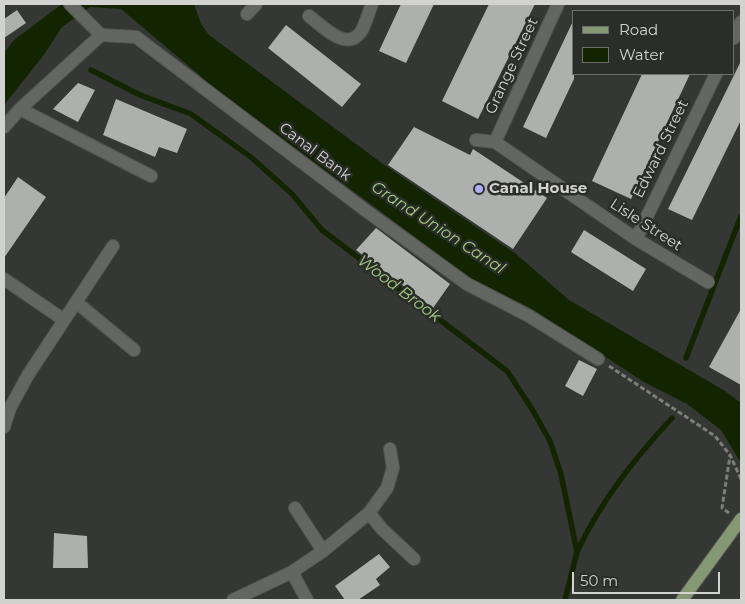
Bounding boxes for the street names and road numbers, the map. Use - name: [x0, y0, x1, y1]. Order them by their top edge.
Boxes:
- street label: Grange Street: [482, 15, 542, 117]
- street label: Edward Street: [629, 97, 693, 201]
- street label: Canal Bank: [275, 119, 355, 185]
- street label: Lisle Street: [606, 195, 686, 255]

